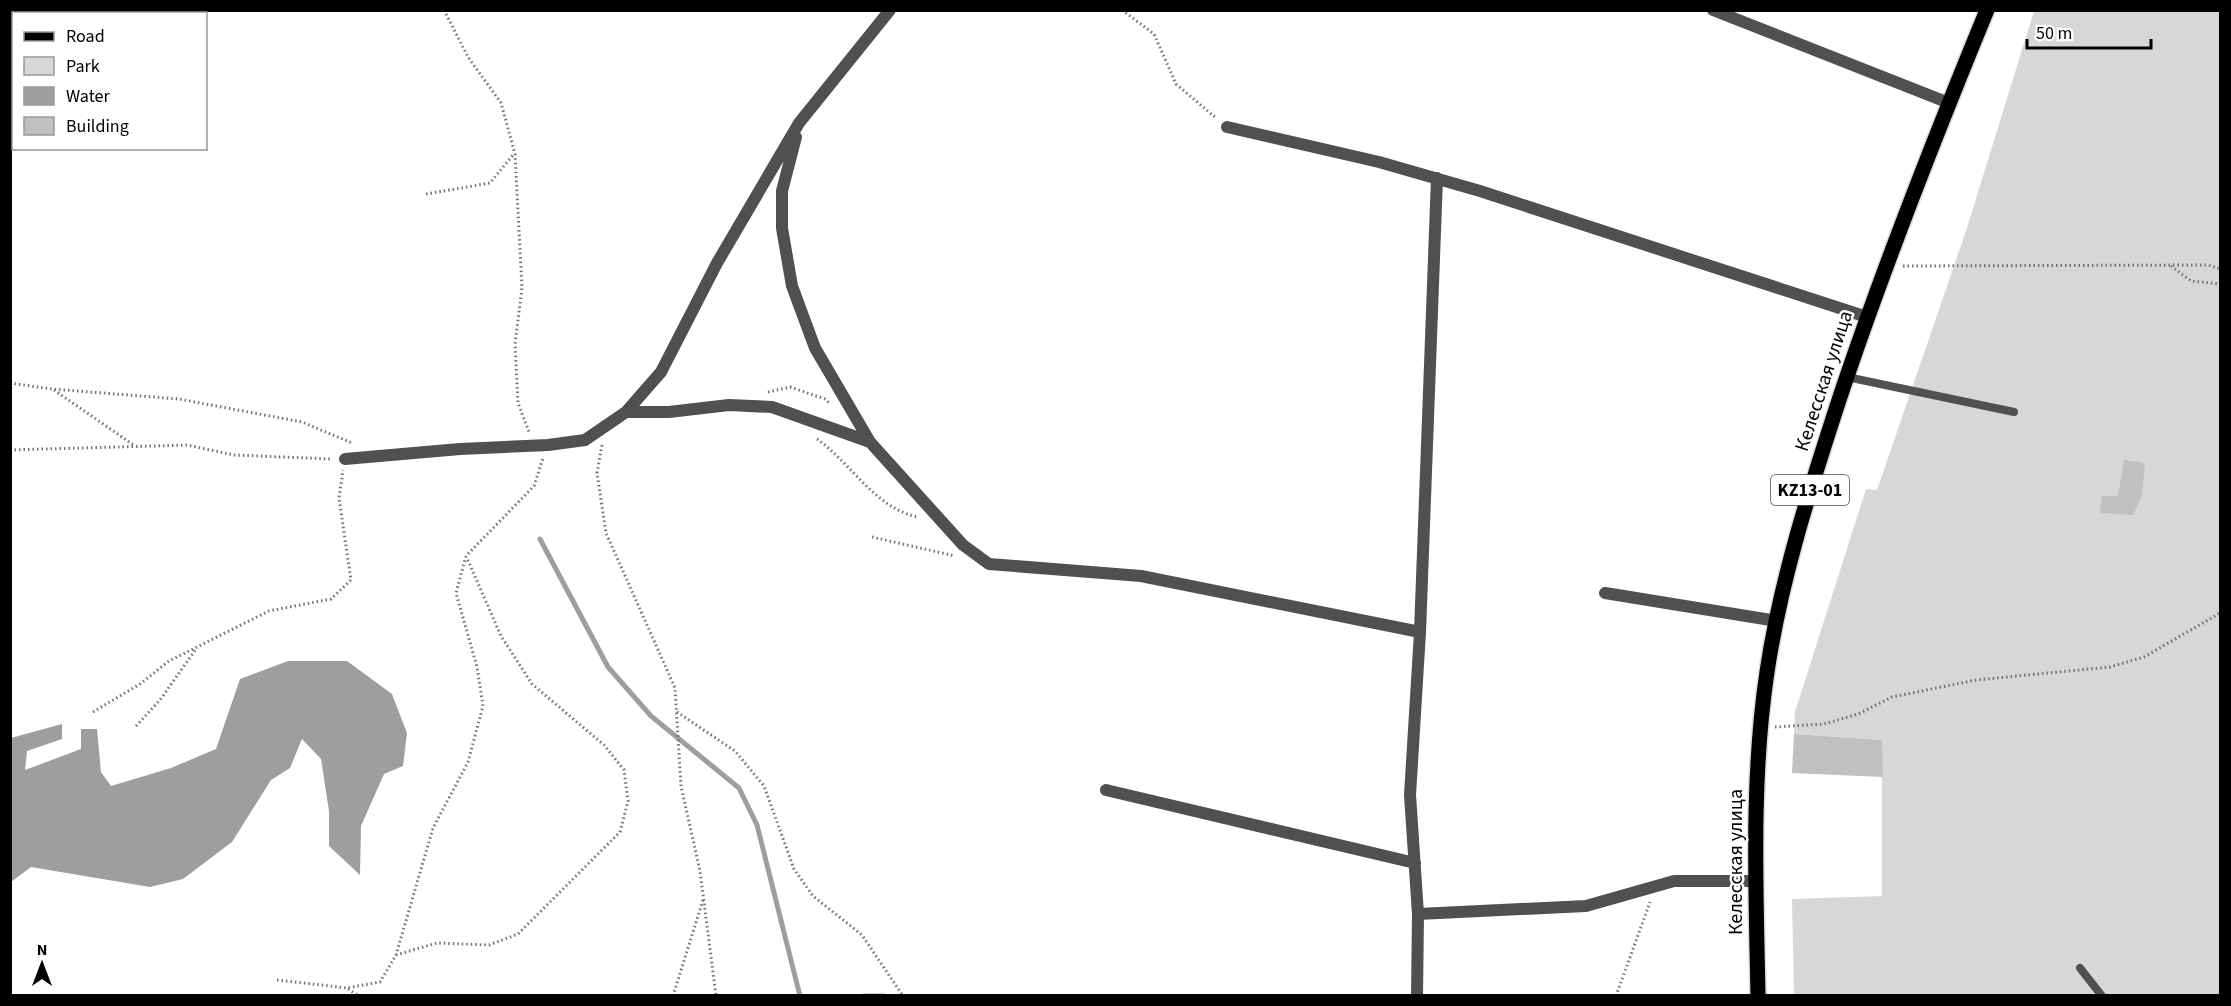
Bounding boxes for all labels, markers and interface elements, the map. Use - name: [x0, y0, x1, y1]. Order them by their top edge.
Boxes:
- legend: [12, 12, 207, 150]
- scale bar: [2027, 12, 2152, 50]
- text: 50 m: [2036, 21, 2072, 46]
- text: Road: [66, 24, 105, 49]
- text: Park: [66, 54, 100, 79]
- text: Water: [66, 84, 110, 109]
- text: Building: [66, 114, 129, 139]
- street label: Келесская улица: [1788, 307, 1860, 455]
- road number: KZ13-01: [1771, 475, 1849, 505]
- street label: Келесская улица: [1722, 789, 1750, 935]
- north arrow: [12, 934, 72, 994]
- text: N: [37, 939, 47, 961]

